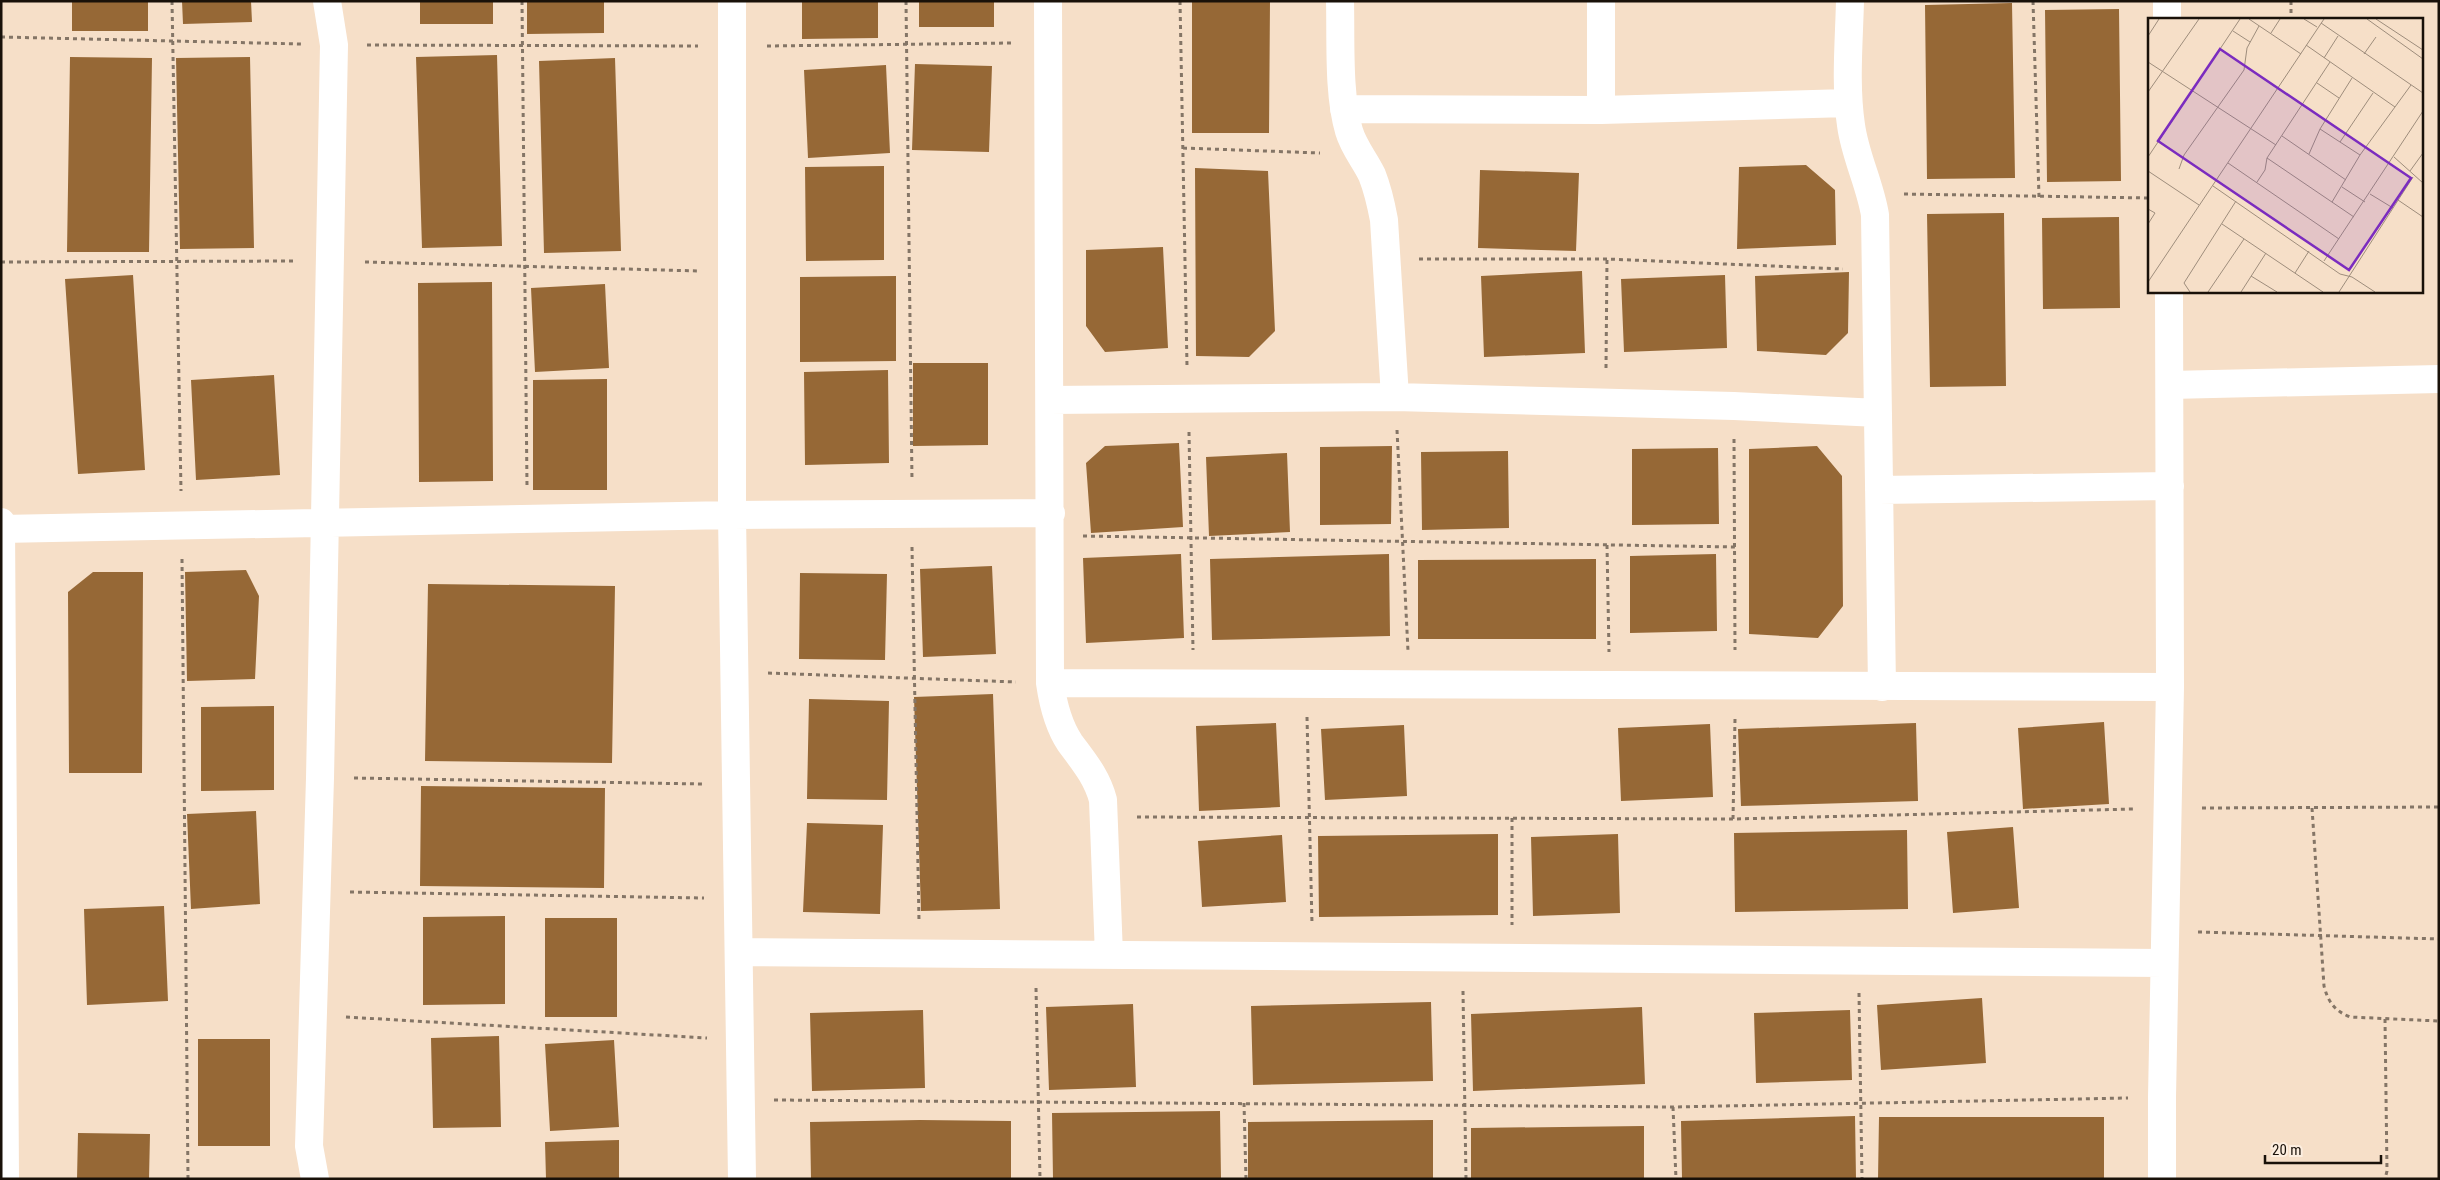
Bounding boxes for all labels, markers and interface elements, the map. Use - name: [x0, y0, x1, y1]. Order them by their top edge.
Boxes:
- inset map: [2148, 18, 2422, 292]
- scale bar: [2265, 1132, 2381, 1164]
- text: 20 m: [2272, 1141, 2302, 1159]

